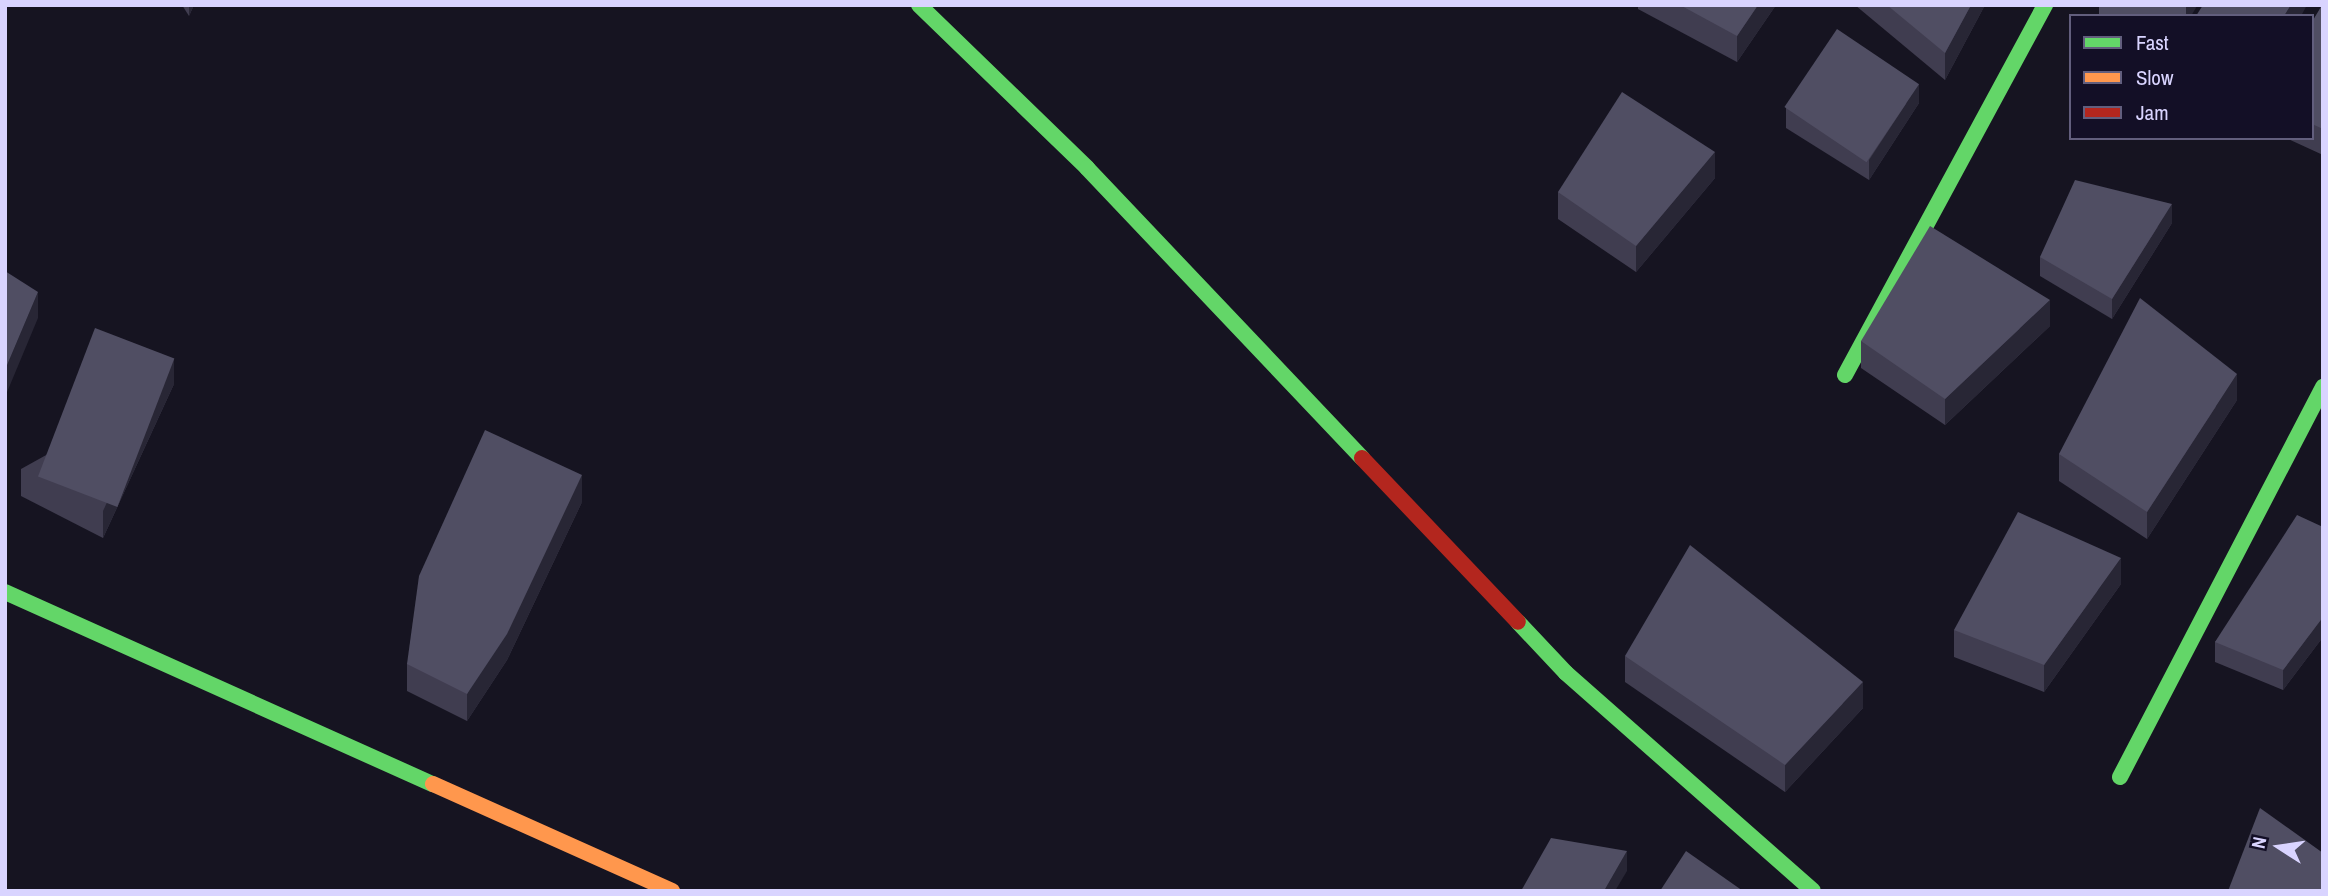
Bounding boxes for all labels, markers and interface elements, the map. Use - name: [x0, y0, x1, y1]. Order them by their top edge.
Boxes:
- legend: [2069, 14, 2314, 140]
- text: Fast: [2136, 28, 2169, 57]
- text: Slow: [2136, 63, 2173, 92]
- text: Jam: [2136, 98, 2169, 127]
- north arrow: [2244, 812, 2314, 882]
- text: N: [2245, 834, 2272, 851]

